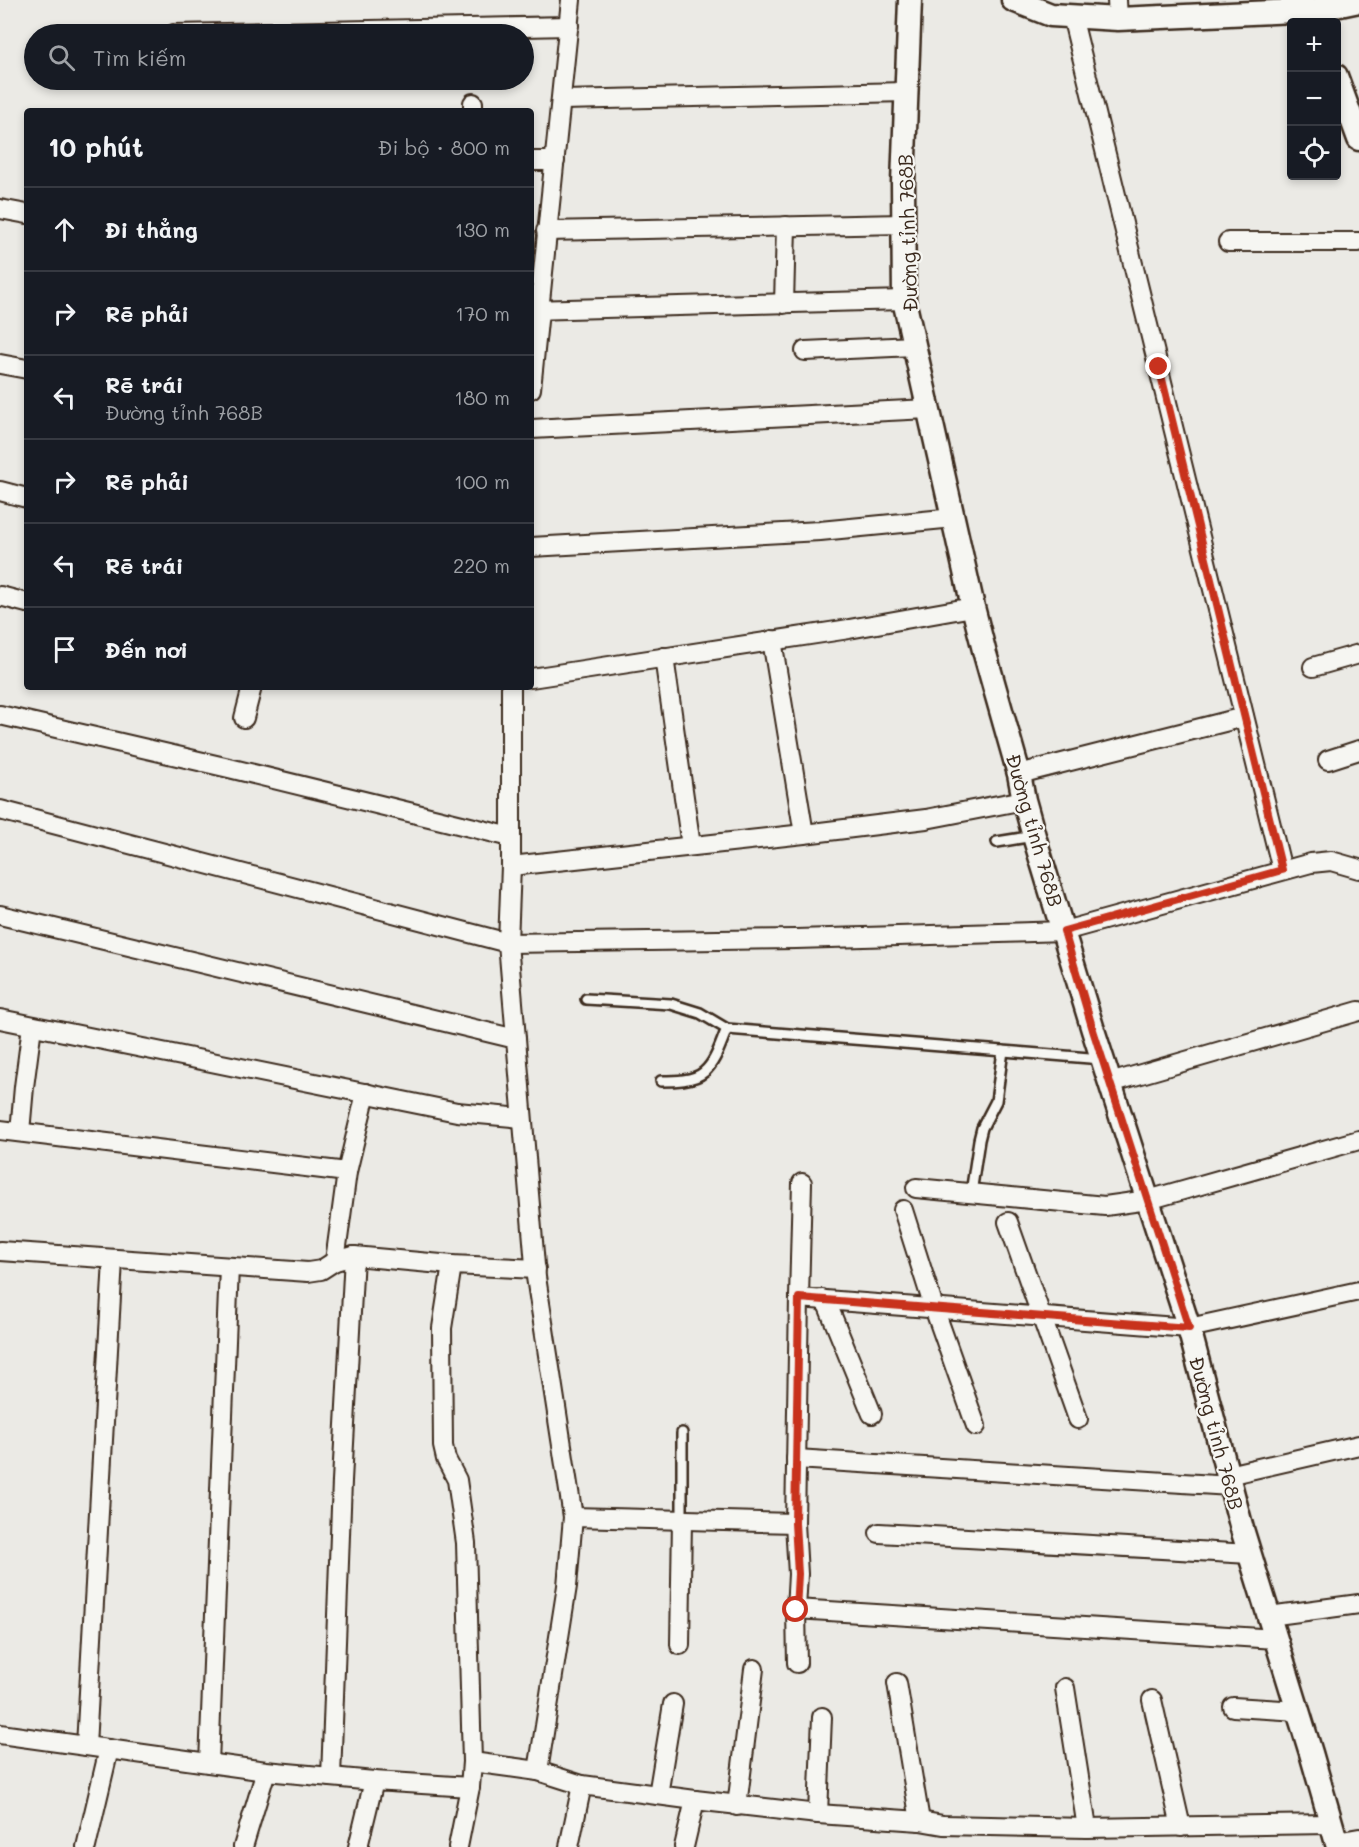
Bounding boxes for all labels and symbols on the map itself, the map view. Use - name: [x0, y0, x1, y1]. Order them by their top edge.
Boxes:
- street label: Đường tỉnh 768B: [891, 154, 923, 312]
- route end: [1145, 353, 1171, 379]
- street label: Đường tỉnh 768B: [1001, 751, 1069, 909]
- street label: Đường tỉnh 768B: [1184, 1353, 1250, 1513]
- route start: [782, 1596, 808, 1622]

